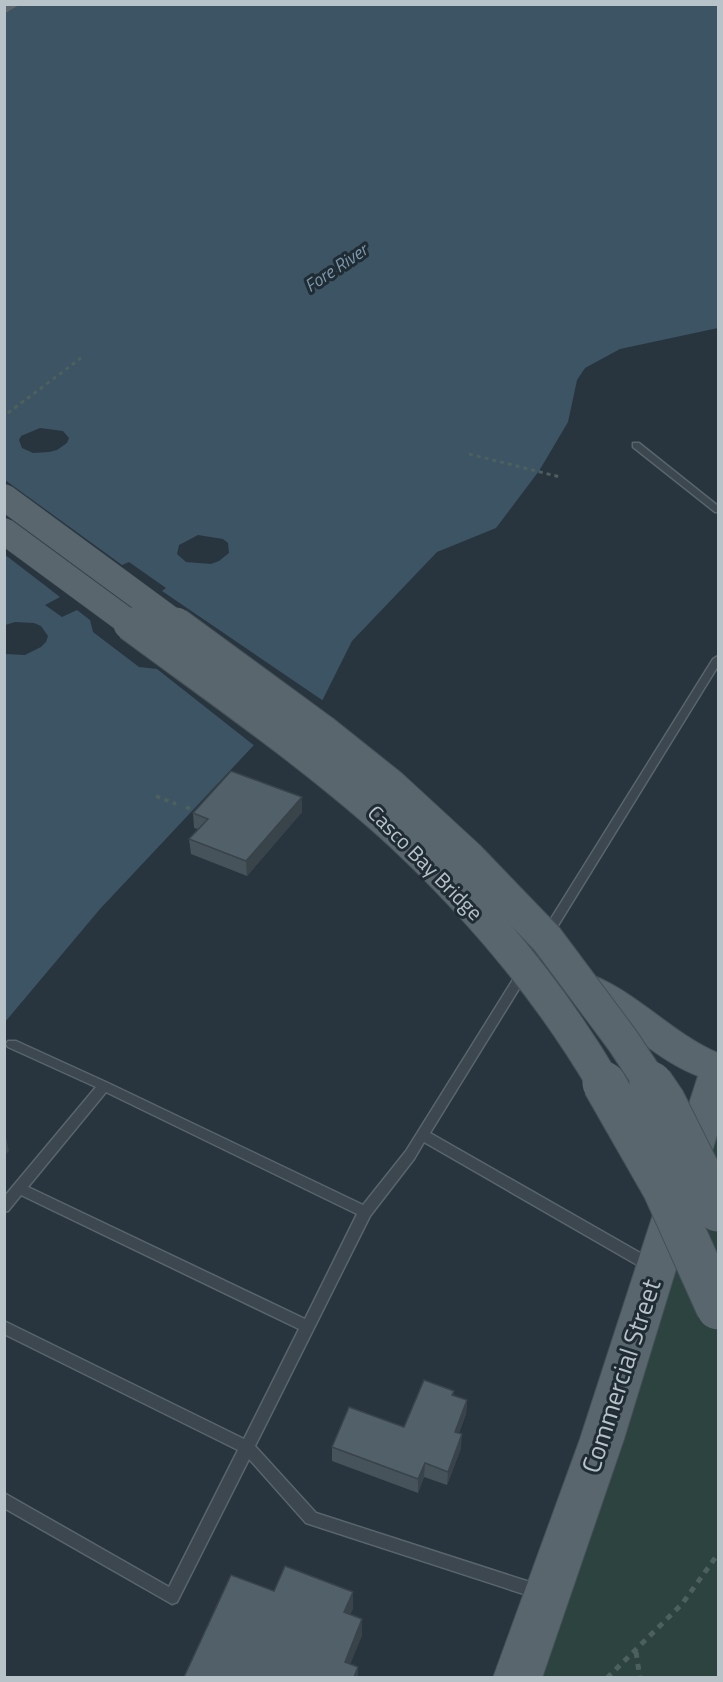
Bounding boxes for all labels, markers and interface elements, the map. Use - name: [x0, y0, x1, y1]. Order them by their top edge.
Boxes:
- water label: Fore River: [299, 235, 375, 299]
- street label: Casco Bay Bridge: [361, 797, 491, 927]
- street label: Commercial Street: [571, 1274, 670, 1478]

